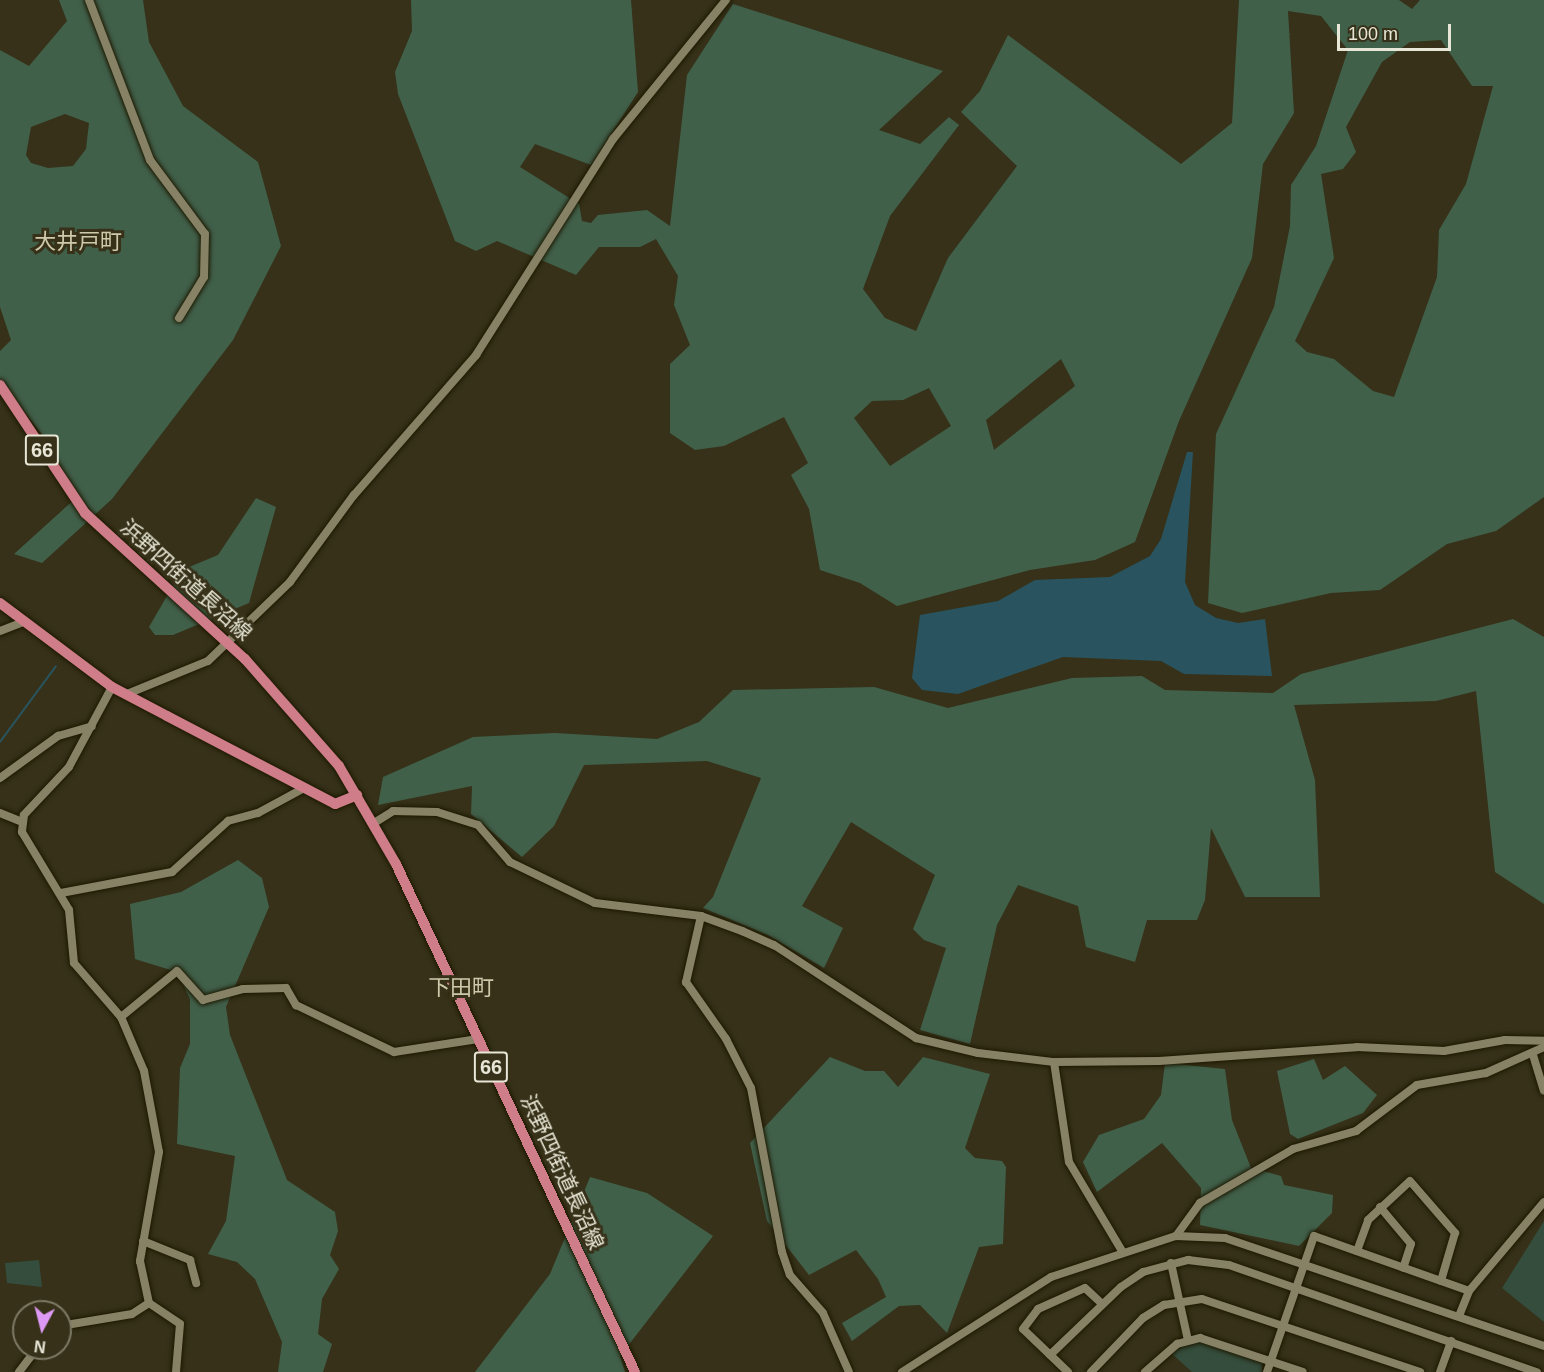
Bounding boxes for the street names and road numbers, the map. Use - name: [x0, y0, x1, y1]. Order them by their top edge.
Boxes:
- road number: 66: [24, 433, 60, 467]
- street label: 浜野四街道長沼線: [115, 514, 257, 646]
- road number: 66: [473, 1050, 509, 1084]
- street label: 浜野四街道長沼線: [515, 1091, 609, 1253]

